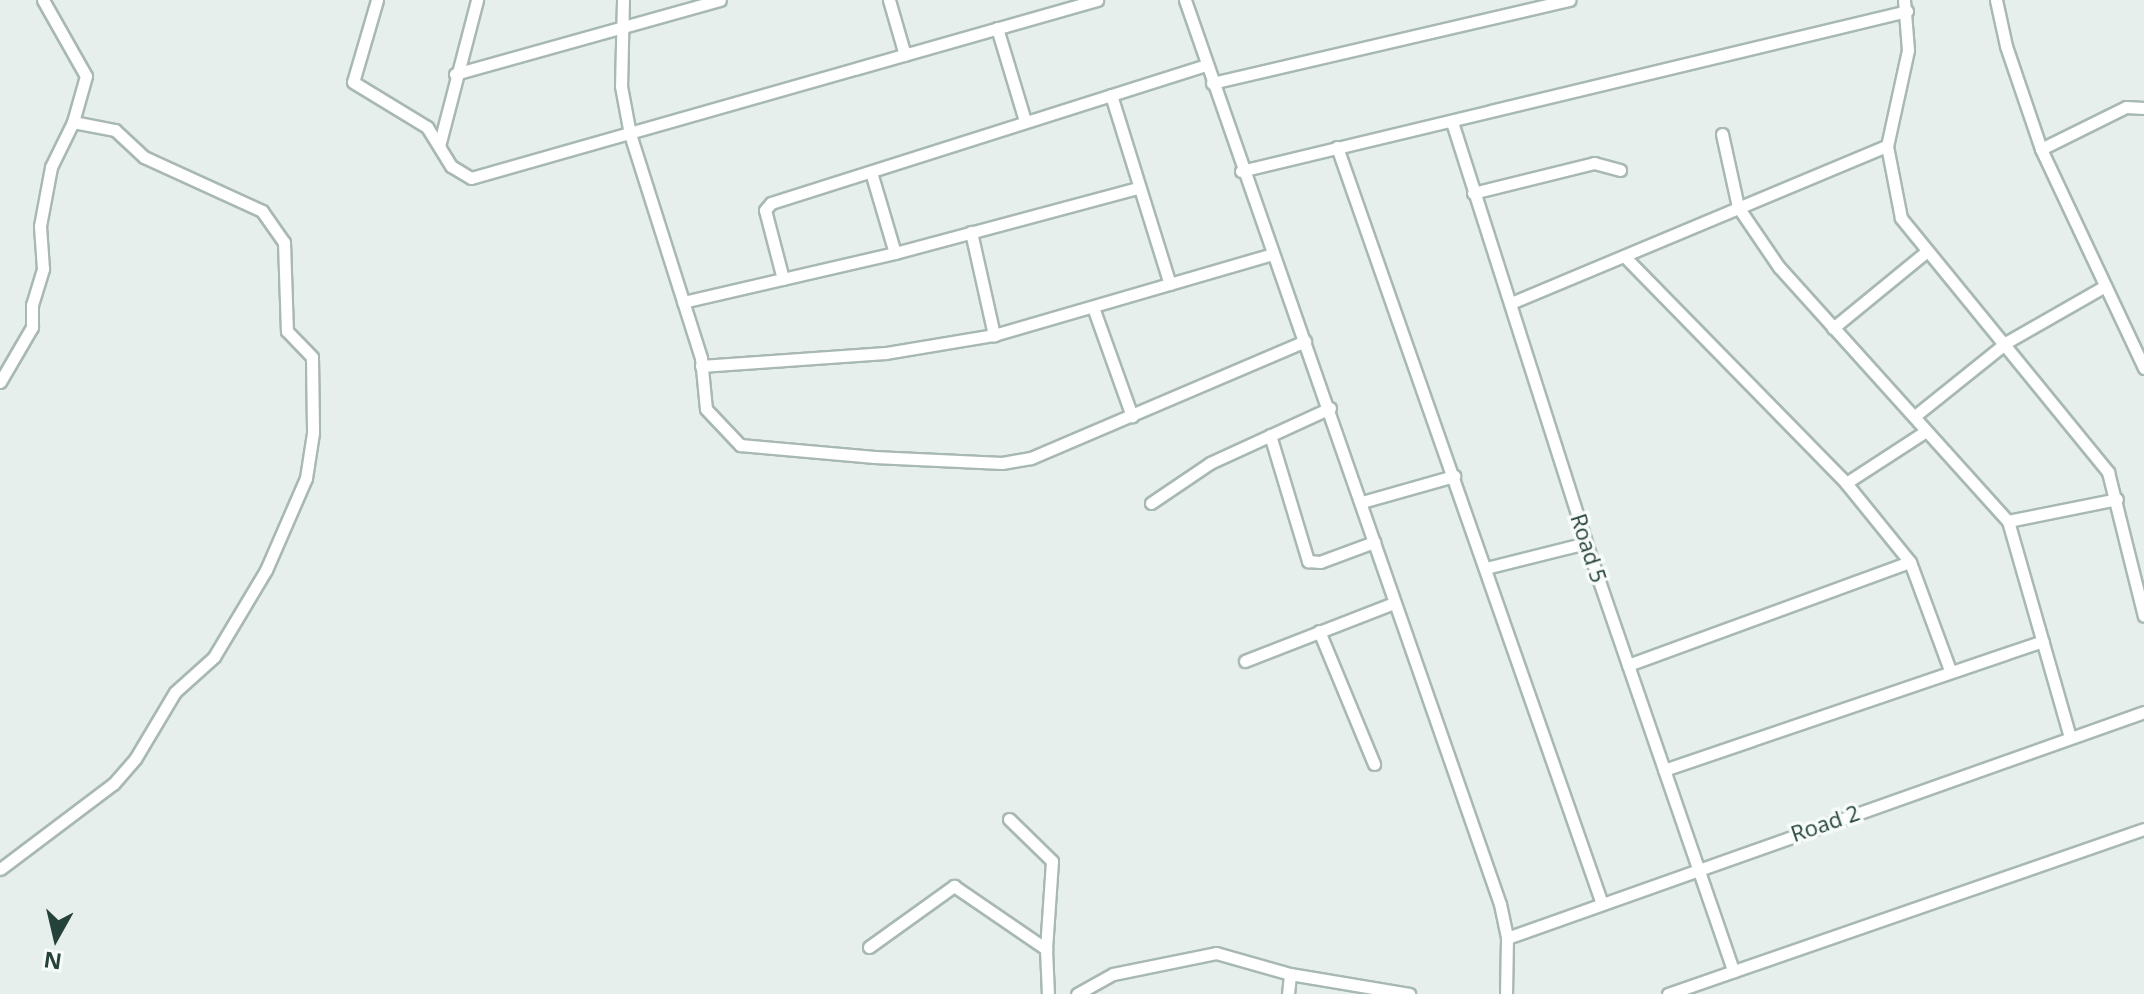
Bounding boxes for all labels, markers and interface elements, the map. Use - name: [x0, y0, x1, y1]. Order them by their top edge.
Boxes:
- street label: Road 5: [1566, 510, 1612, 586]
- street label: Road 2: [1787, 799, 1863, 847]
- north arrow: [16, 898, 96, 978]
- text: N: [42, 946, 64, 978]

